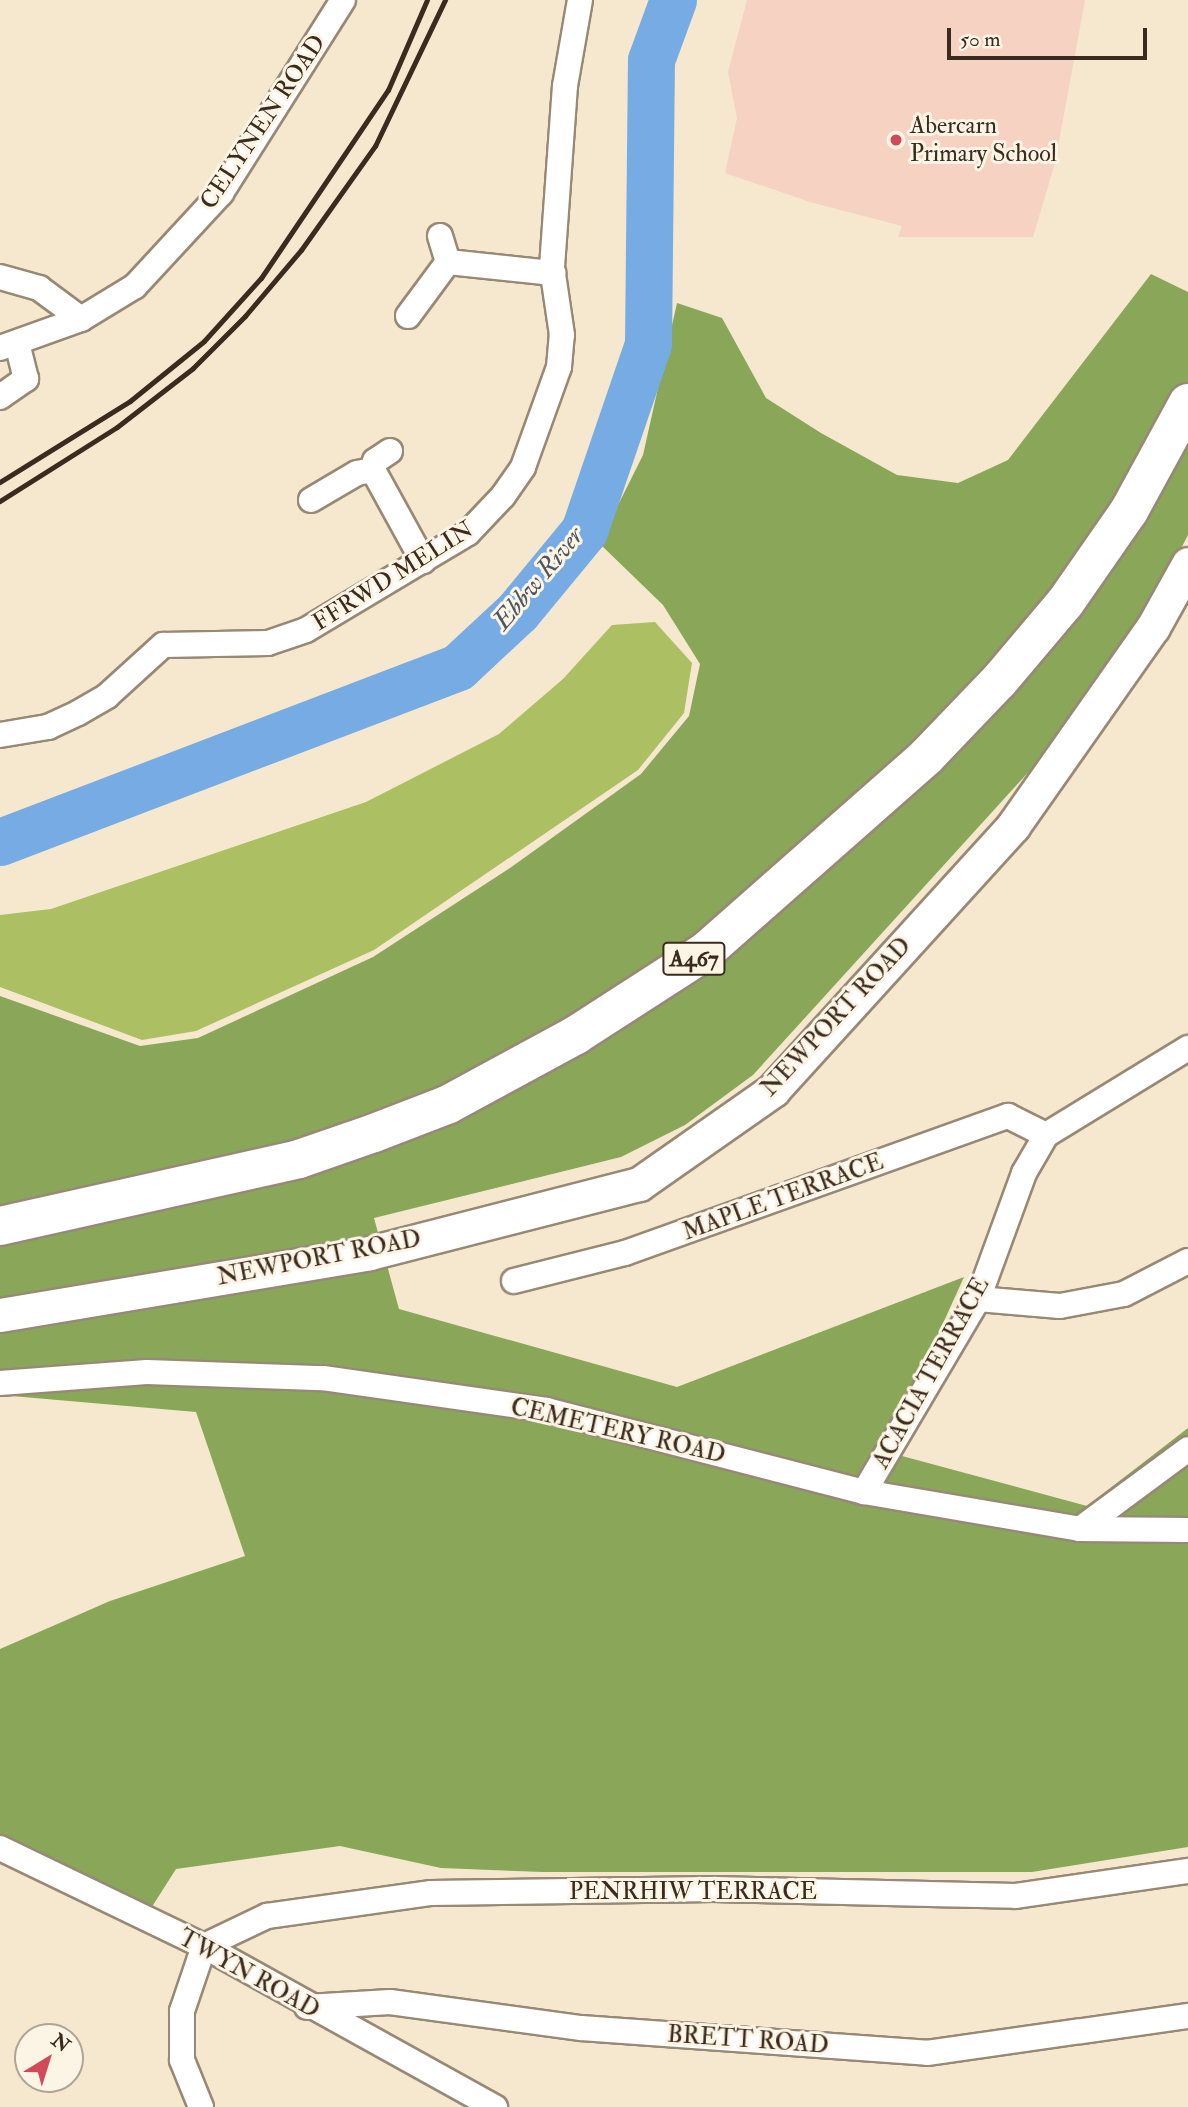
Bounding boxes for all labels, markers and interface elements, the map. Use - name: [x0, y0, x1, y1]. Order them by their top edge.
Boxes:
- scale bar: [950, 14, 1150, 58]
- text: 50 m: [960, 26, 1001, 53]
- street label: CELYNEN ROAD: [194, 29, 332, 215]
- place label: Abercarn Primary School: [910, 112, 1057, 168]
- marker: Abercarn Primary School: [888, 132, 904, 148]
- street label: FFRWD MELIN: [307, 515, 479, 637]
- water label: Ebbw River: [487, 521, 591, 637]
- street label: NEWPORT ROAD: [755, 932, 917, 1102]
- road number: A467: [661, 940, 727, 978]
- street label: MAPLE TERRACE: [679, 1147, 887, 1247]
- street label: NEWPORT ROAD: [215, 1224, 423, 1292]
- street label: ACACIA TERRACE: [866, 1272, 996, 1474]
- street label: CEMETERY ROAD: [508, 1392, 728, 1470]
- street label: PENRHIW TERRACE: [569, 1878, 817, 1906]
- street label: TWYN ROAD: [173, 1923, 325, 2025]
- street label: BRETT ROAD: [666, 2020, 830, 2060]
- north arrow: [14, 2023, 84, 2093]
- text: N: [47, 2028, 75, 2058]

